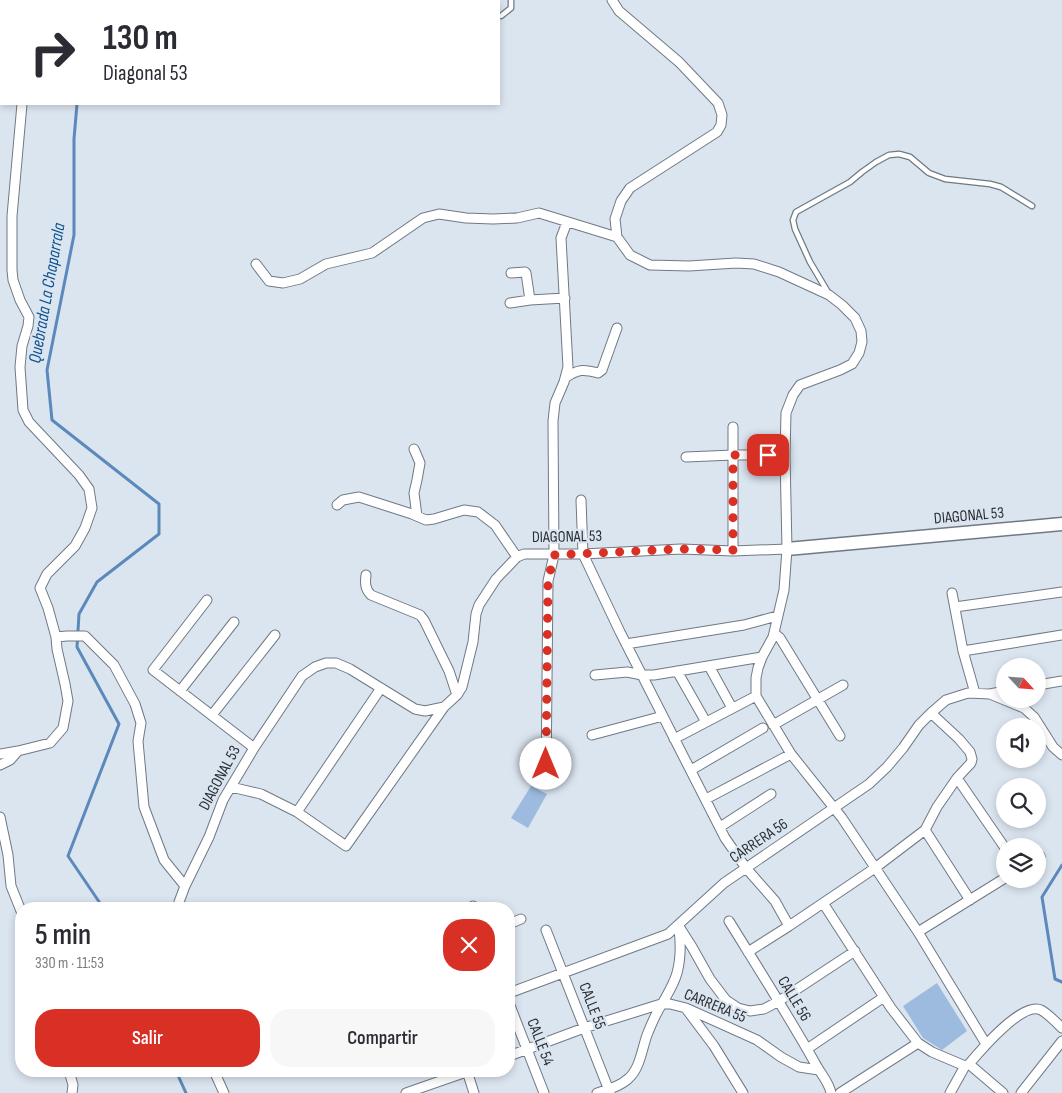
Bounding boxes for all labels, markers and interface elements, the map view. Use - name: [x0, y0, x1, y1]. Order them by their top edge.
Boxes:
- text: 130 m: [103, 17, 178, 60]
- icon: right: [20, 20, 85, 85]
- text: Diagonal 53: [103, 60, 188, 87]
- water label: Quebrada La Chaparrala: [24, 221, 70, 365]
- pin: [747, 434, 789, 476]
- icon: arrive: [754, 441, 782, 469]
- street label: DIAGONAL 53: [933, 503, 1005, 529]
- street label: DIAGONAL 53: [532, 527, 602, 547]
- north arrow: [996, 658, 1046, 708]
- map controls: [996, 658, 1046, 888]
- button: sound: [996, 718, 1046, 768]
- position arrow: [519, 737, 571, 789]
- street label: DIAGONAL 53: [195, 742, 245, 814]
- button: search: [996, 778, 1046, 828]
- street label: CARRERA 56: [726, 815, 792, 867]
- button: layers: [996, 838, 1046, 888]
- text: 5 min: [35, 917, 91, 953]
- button: close: [443, 919, 495, 971]
- text: 330 m · 11:53: [35, 954, 104, 973]
- street label: CALLE 56: [773, 973, 815, 1025]
- street label: CALLE 55: [574, 980, 610, 1032]
- street label: CARRERA 55: [681, 985, 749, 1027]
- button: Salir: [35, 1009, 260, 1067]
- button: Compartir: [270, 1009, 495, 1067]
- street label: CALLE 54: [522, 1016, 558, 1068]

